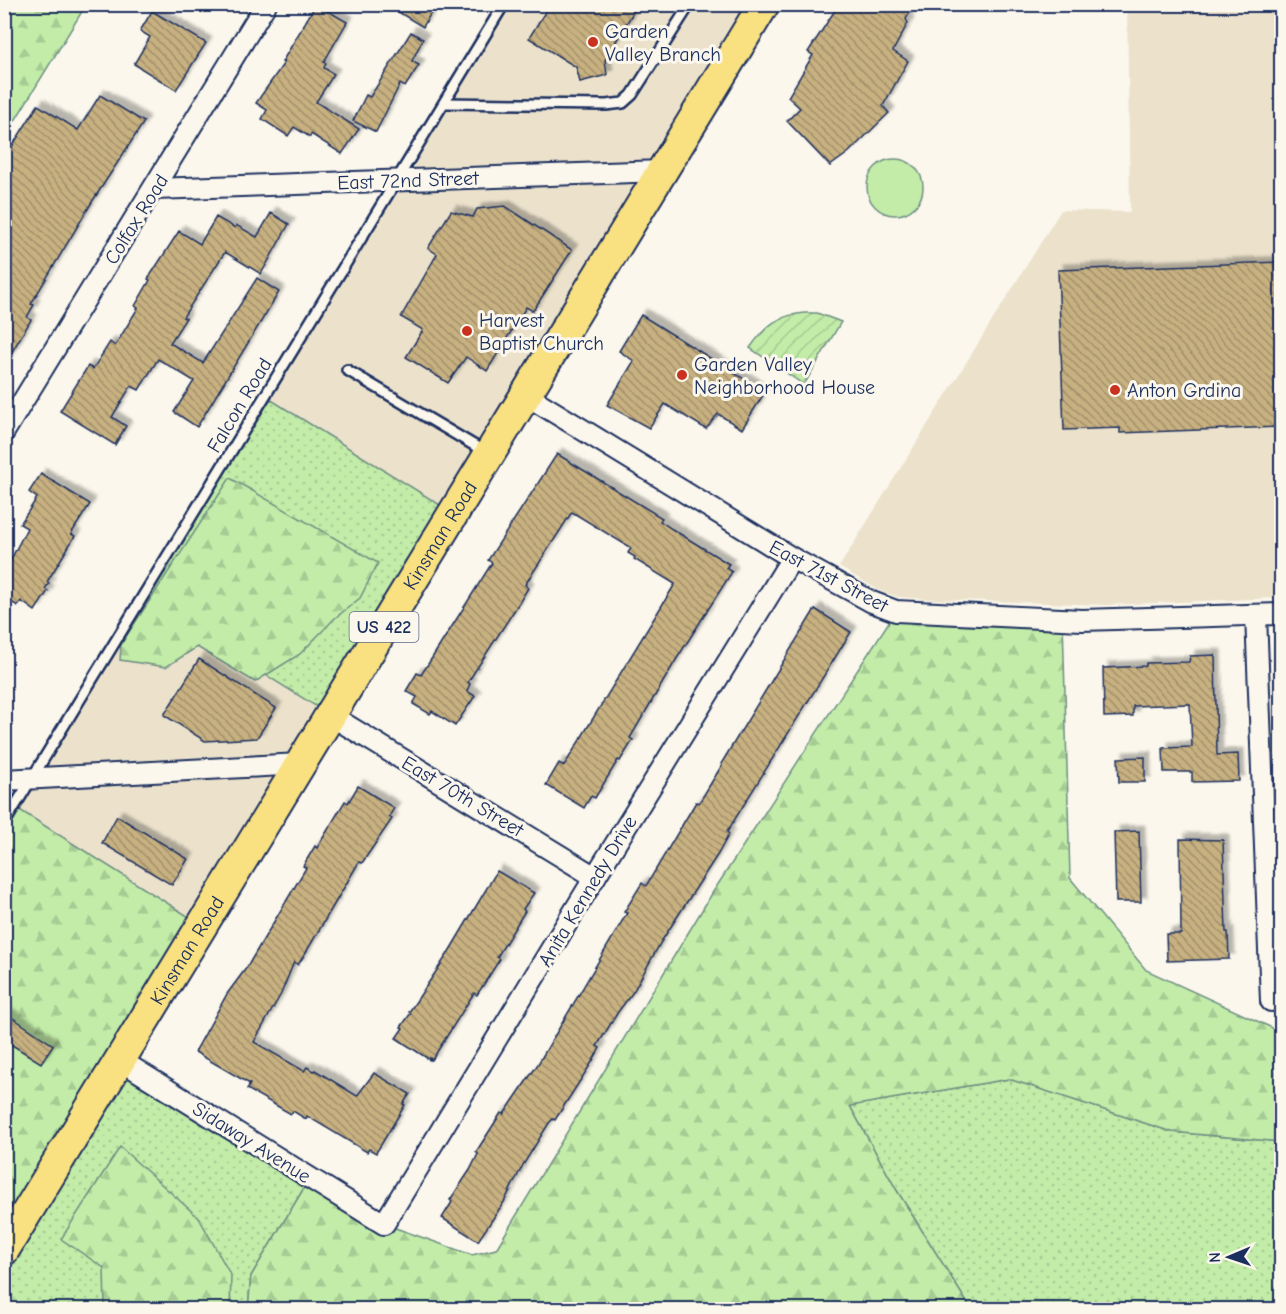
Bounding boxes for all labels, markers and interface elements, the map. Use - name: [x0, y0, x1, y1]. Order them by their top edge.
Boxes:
- place label: Garden Valley Branch: [605, 20, 721, 66]
- marker: Garden Valley Branch: [586, 35, 600, 49]
- street label: East 72nd Street: [337, 166, 480, 194]
- street label: Colfax Road: [100, 170, 173, 269]
- place label: Harvest Baptist Church: [479, 309, 604, 355]
- marker: Harvest Baptist Church: [460, 324, 474, 338]
- place label: Garden Valley Neighborhood House: [694, 353, 875, 399]
- street label: Falcon Road: [202, 354, 277, 457]
- marker: Garden Valley Neighborhood House: [675, 368, 689, 382]
- place label: Anton Grdina: [1127, 379, 1241, 402]
- marker: Anton Grdina: [1108, 383, 1122, 397]
- street label: Kinsman Road: [398, 477, 482, 594]
- street label: East 71st Street: [765, 535, 893, 618]
- road number: US 422: [350, 612, 418, 642]
- street label: East 70th Street: [398, 751, 529, 842]
- street label: Anita Kennedy Drive: [533, 812, 642, 971]
- street label: Kinsman Road: [145, 892, 229, 1009]
- street label: Sidaway Avenue: [188, 1097, 315, 1188]
- north arrow: [1199, 1227, 1259, 1287]
- text: N: [1206, 1252, 1224, 1263]

